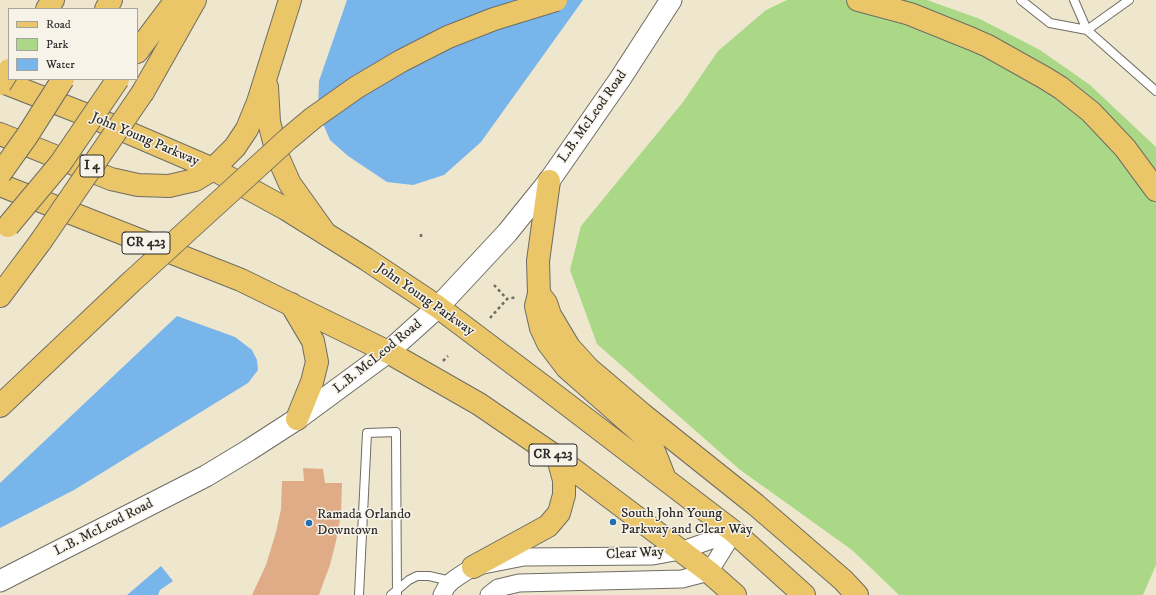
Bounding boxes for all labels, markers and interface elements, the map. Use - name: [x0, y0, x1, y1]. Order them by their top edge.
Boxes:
- legend: [8, 8, 138, 80]
- text: Road: [46, 17, 71, 32]
- text: Park: [46, 37, 68, 52]
- text: Water: [46, 57, 75, 72]
- street label: L.B. McLeod Road: [555, 68, 631, 166]
- street label: John Young Parkway: [88, 110, 202, 170]
- road number: I 4: [80, 155, 104, 177]
- road number: CR 423: [122, 232, 170, 254]
- street label: John Young Parkway: [373, 260, 477, 340]
- street label: L.B. McLeod Road: [330, 316, 426, 398]
- road number: CR 423: [529, 444, 577, 466]
- street label: L.B. McLeod Road: [52, 496, 156, 560]
- place label: South John Young Parkway and Clear Way: [621, 506, 753, 538]
- place label: Ramada Orlando Downtown: [317, 507, 411, 540]
- marker: South John Young Parkway and Clear Way: [608, 517, 618, 527]
- marker: Ramada Orlando Downtown: [304, 518, 314, 528]
- street label: Clear Way: [606, 544, 664, 564]

